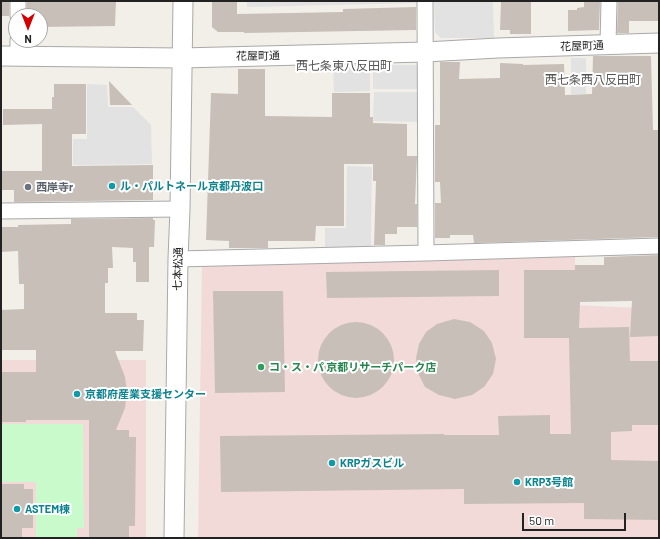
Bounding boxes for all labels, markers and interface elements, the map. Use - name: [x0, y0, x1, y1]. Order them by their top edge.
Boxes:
- north arrow: [8, 8, 48, 48]
- text: N: [24, 33, 32, 46]
- street label: 花屋町通: [560, 39, 604, 53]
- street label: 花屋町通: [236, 49, 280, 63]
- district label: 西七条東八反田町: [296, 59, 392, 73]
- district label: 西七条西八反田町: [545, 73, 641, 87]
- place label: ル・パルトネール京都丹波口: [120, 179, 263, 193]
- place label: 西岸寺r: [36, 180, 73, 194]
- marker: ル・パルトネール京都丹波口: [107, 181, 117, 191]
- marker: 西岸寺r: [23, 182, 33, 192]
- street label: 七本松通: [171, 247, 185, 291]
- place label: コ・ス・パ 京都リサーチパーク店: [269, 360, 436, 374]
- marker: コ・ス・パ 京都リサーチパーク店: [256, 362, 266, 372]
- place label: 京都府産業支援センター: [85, 387, 206, 401]
- marker: 京都府産業支援センター: [72, 389, 82, 399]
- place label: KRPガスビル: [340, 456, 404, 470]
- marker: KRPガスビル: [327, 458, 337, 468]
- place label: KRP3号館: [525, 475, 573, 489]
- marker: KRP3号館: [512, 477, 522, 487]
- place label: ASTEM棟: [25, 502, 70, 516]
- marker: ASTEM棟: [12, 504, 22, 514]
- scale bar: [524, 505, 628, 531]
- text: 50 m: [529, 513, 554, 527]

